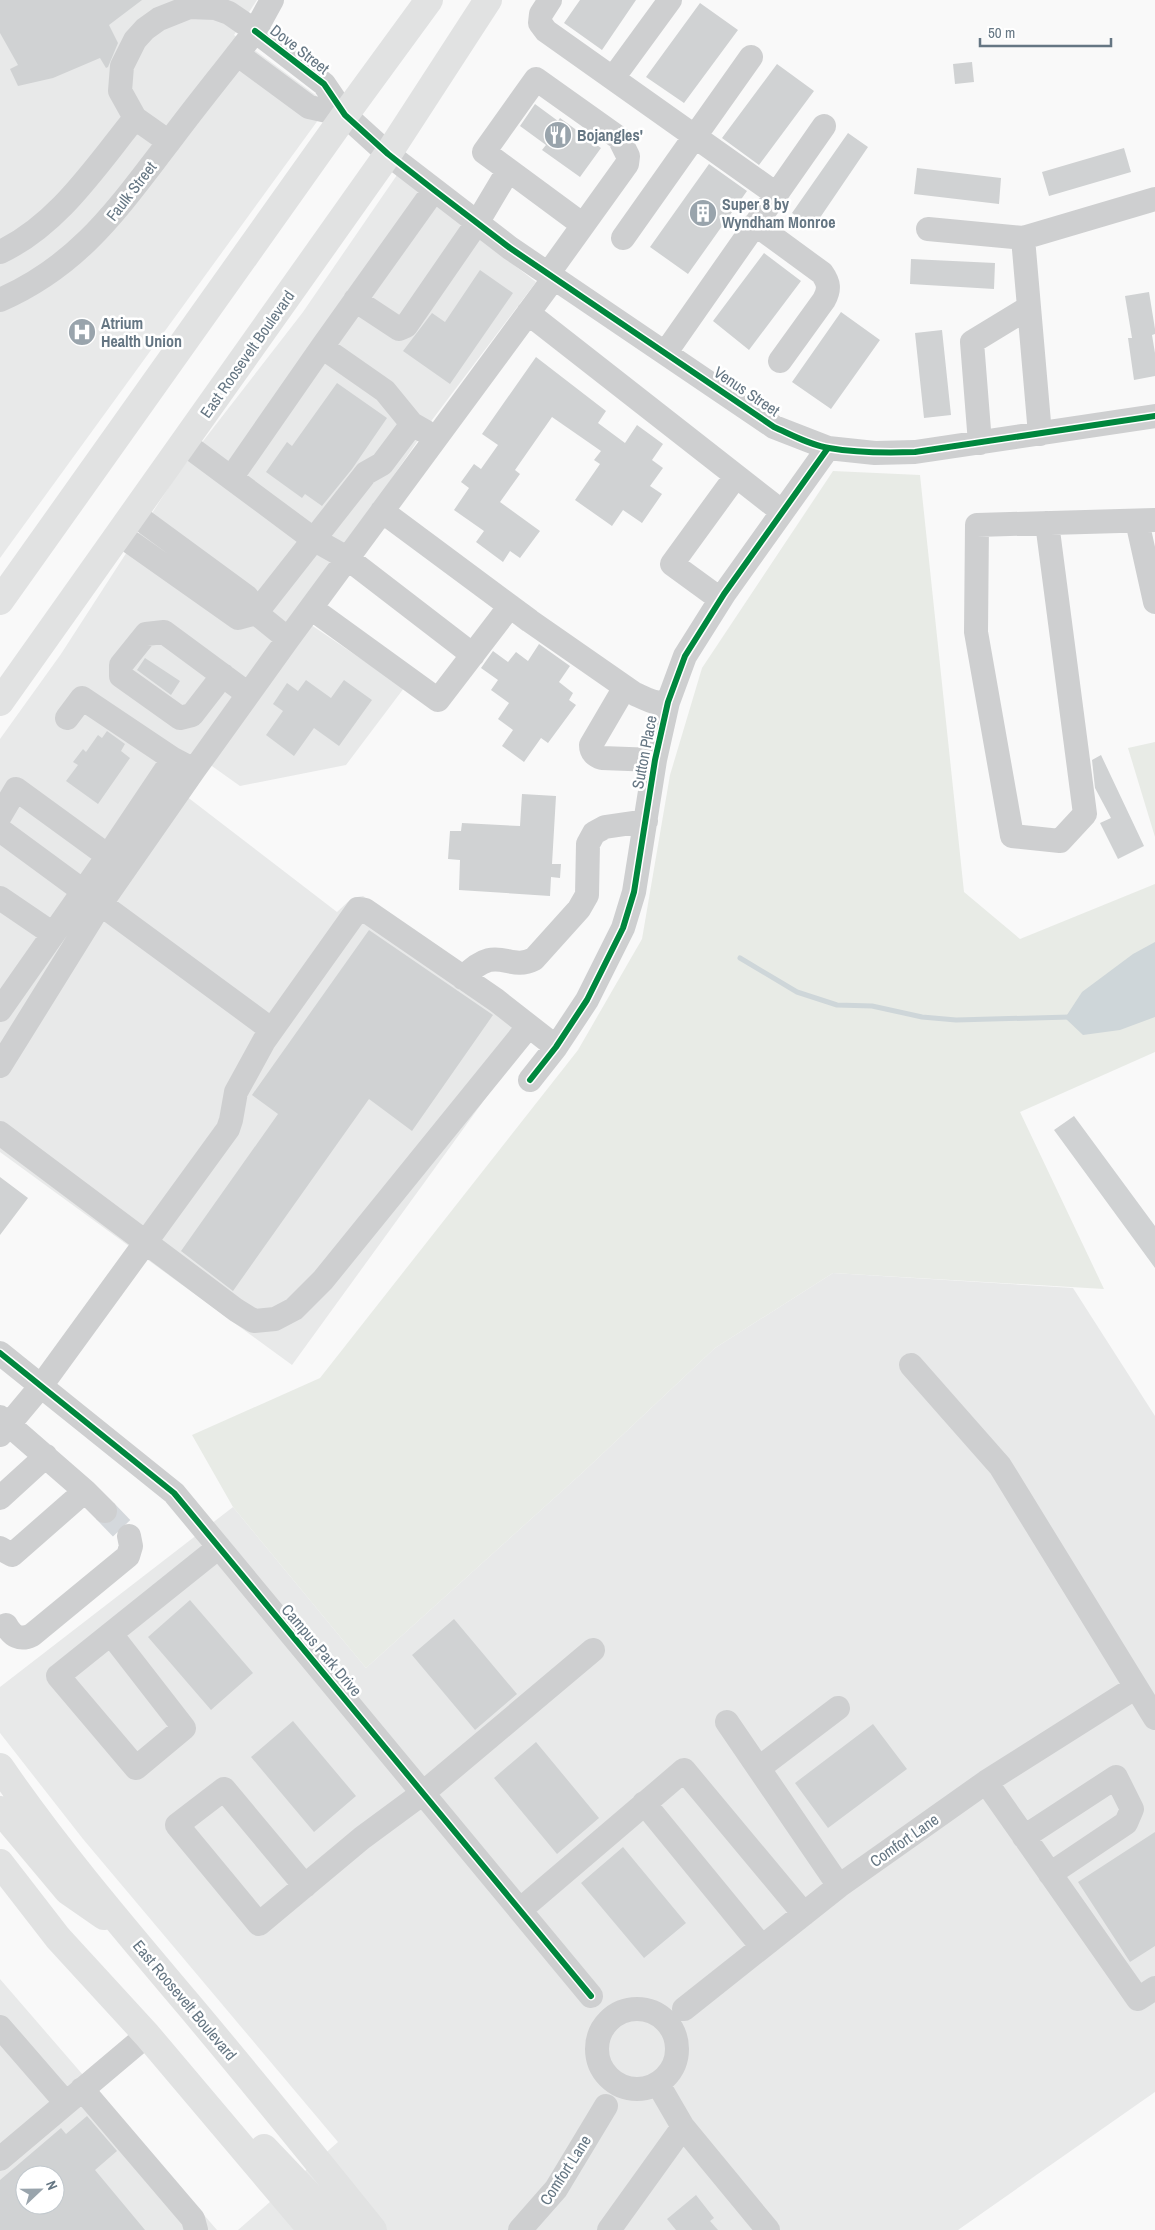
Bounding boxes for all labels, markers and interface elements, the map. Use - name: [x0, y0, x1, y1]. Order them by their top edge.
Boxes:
- scale bar: [980, 15, 1111, 47]
- street label: Dove Street: [266, 19, 334, 79]
- text: 50 m: [988, 22, 1015, 43]
- restaurant icon: Bojangles': [543, 120, 573, 150]
- place label: Bojangles': [577, 124, 643, 146]
- street label: Faulk Street: [101, 156, 161, 225]
- place label: Super 8 by Wyndham Monroe: [722, 193, 836, 233]
- building icon: Super 8 by Wyndham Monroe: [688, 198, 718, 228]
- street label: East Roosevelt Boulevard: [195, 286, 299, 422]
- place label: Atrium Health Union: [101, 312, 182, 352]
- hospital icon: Atrium Health Union: [67, 317, 97, 347]
- street label: Venus Street: [710, 361, 785, 421]
- street label: Sutton Place: [626, 713, 662, 791]
- street label: Campus Park Drive: [277, 1599, 367, 1701]
- street label: Comfort Lane: [865, 1808, 943, 1872]
- street label: East Roosevelt Boulevard: [128, 1935, 242, 2065]
- street label: Comfort Lane: [534, 2131, 596, 2209]
- north arrow: [15, 2165, 65, 2215]
- text: N: [42, 2178, 62, 2192]

